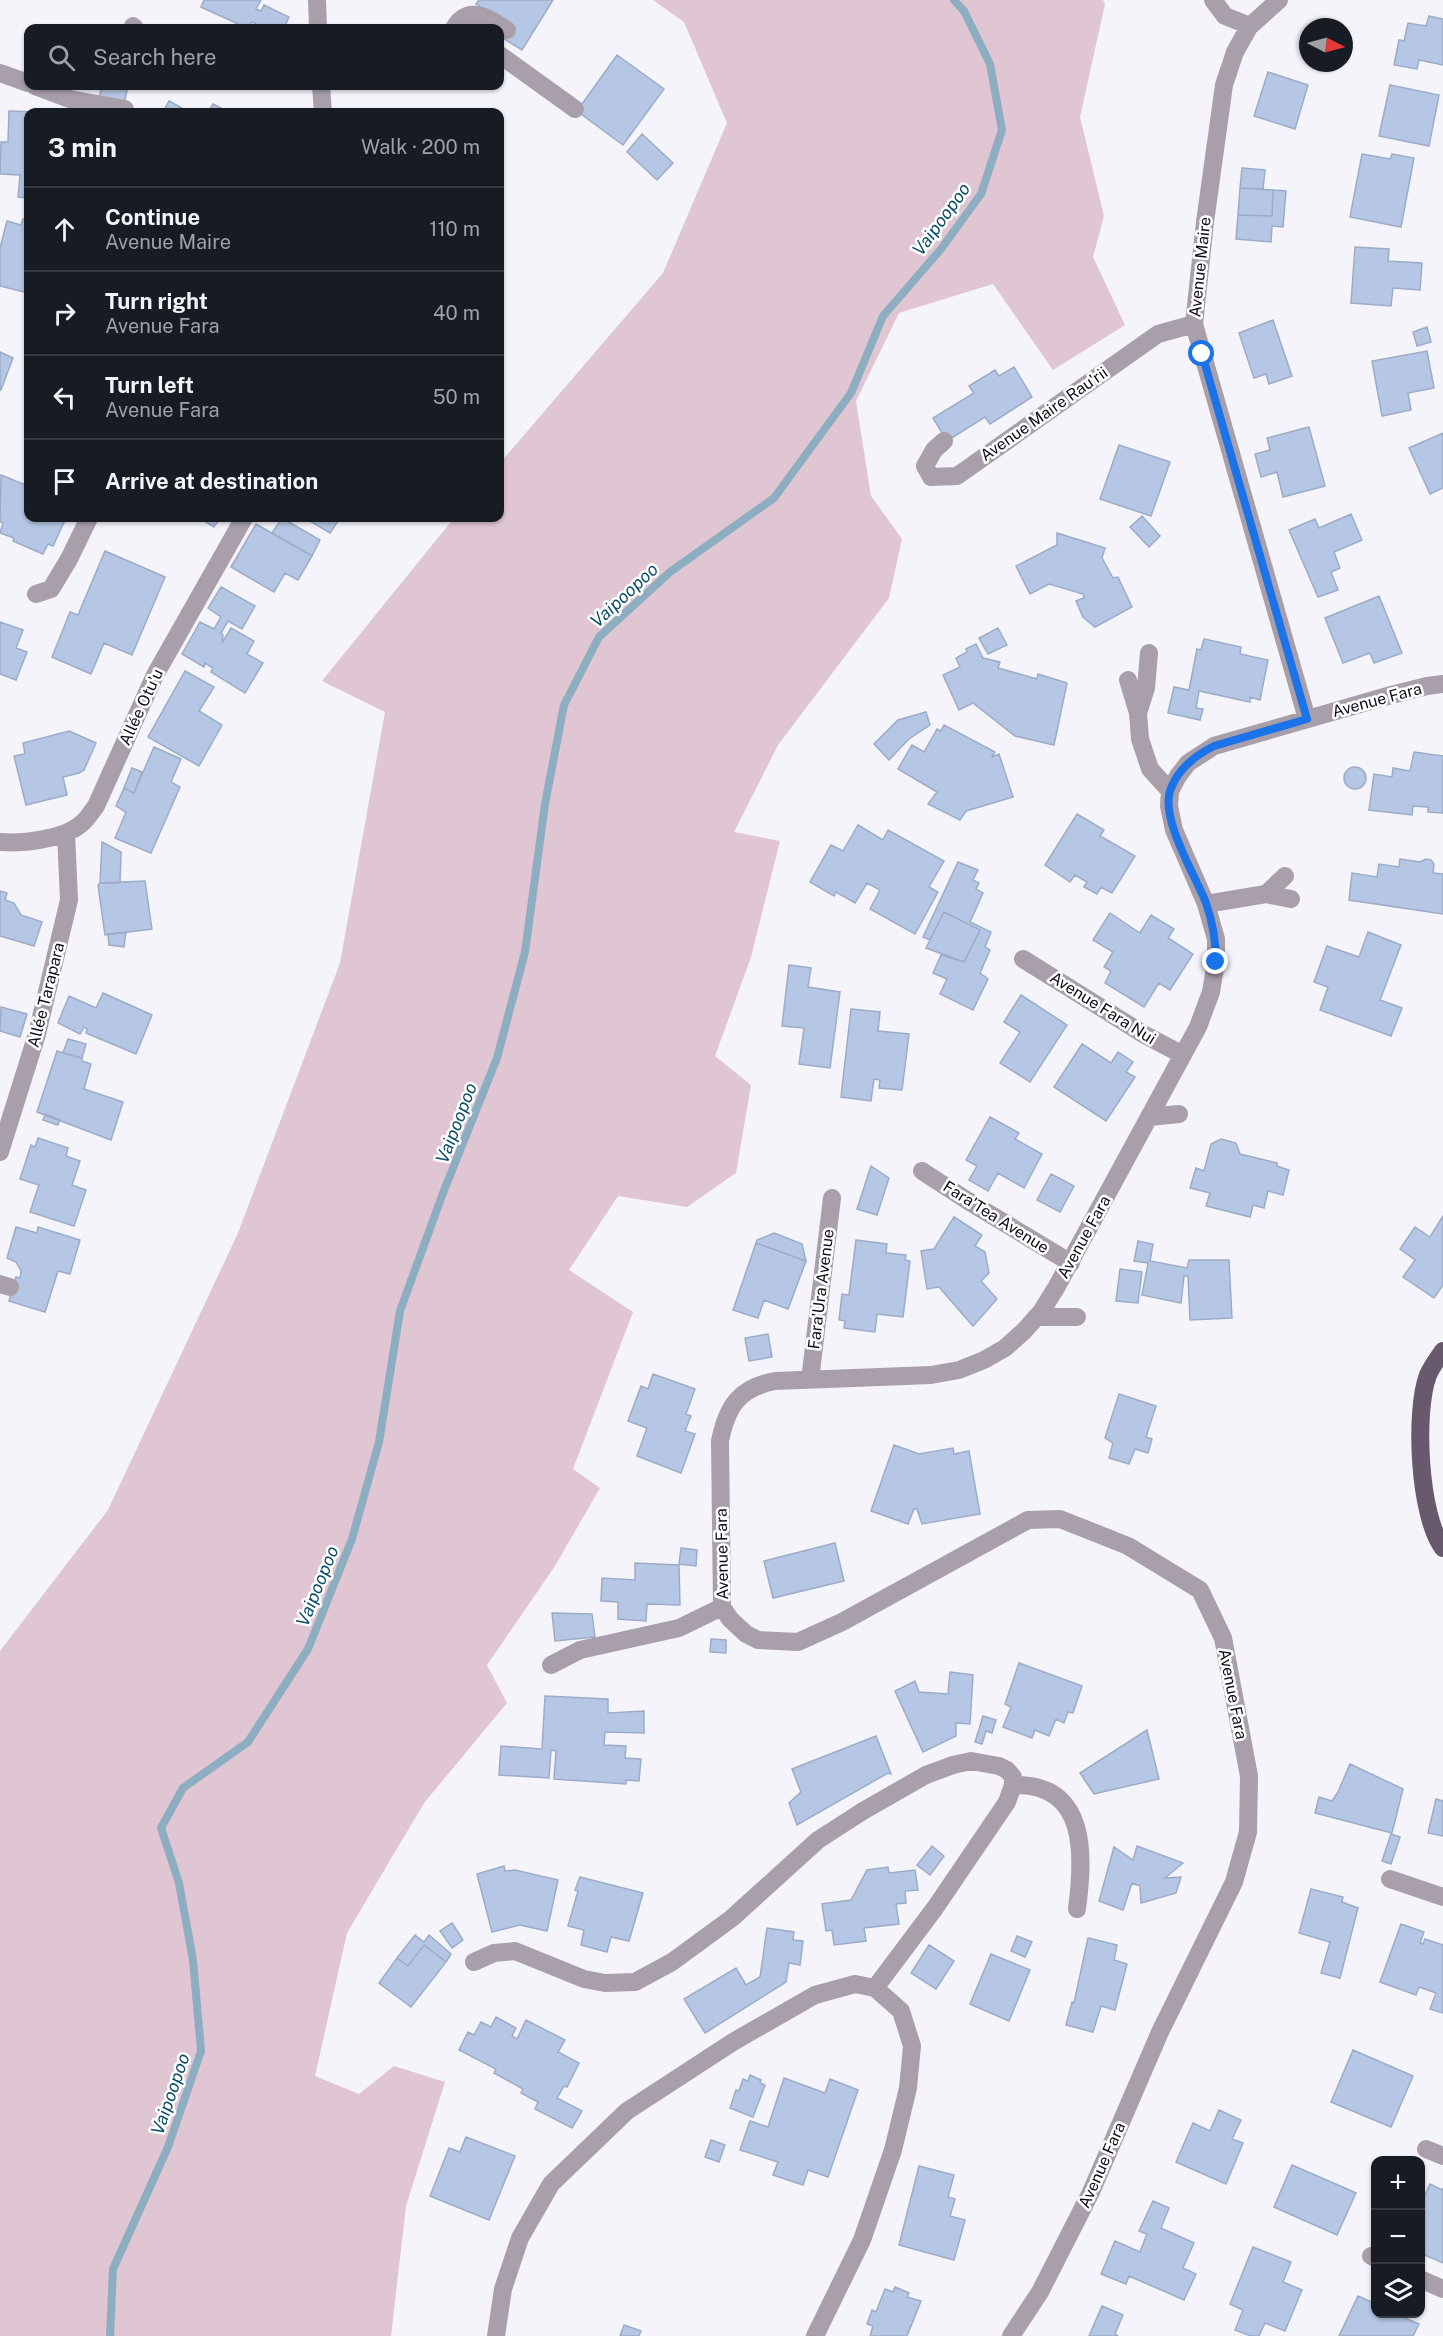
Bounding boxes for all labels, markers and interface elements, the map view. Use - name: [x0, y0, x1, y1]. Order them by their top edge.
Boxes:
- north arrow: [1299, 18, 1353, 72]
- search box: [24, 24, 504, 90]
- icon: search: [45, 41, 78, 74]
- text: Search here: [93, 44, 217, 70]
- text: 3 min: [48, 132, 117, 163]
- text: Walk · 200 m: [361, 135, 480, 159]
- water label: Vaipoopoo: [908, 178, 974, 259]
- text: Continue: [105, 204, 200, 230]
- icon: ahead: [48, 213, 81, 246]
- street label: Avenue Maire: [1185, 216, 1215, 318]
- text: 110 m: [429, 217, 480, 241]
- text: Avenue Maire: [105, 230, 231, 254]
- text: Turn right: [105, 288, 208, 314]
- icon: right: [48, 297, 81, 330]
- text: 40 m: [433, 301, 480, 325]
- text: Avenue Fara: [105, 314, 220, 338]
- route start: [1188, 340, 1214, 366]
- street label: Avenue Maire Rau'rii: [977, 363, 1111, 465]
- text: Turn left: [105, 372, 194, 398]
- icon: left: [48, 381, 81, 414]
- text: 50 m: [433, 385, 480, 409]
- text: Avenue Fara: [105, 398, 220, 422]
- icon: arrive: [48, 465, 81, 498]
- text: Arrive at destination: [105, 468, 318, 494]
- water label: Vaipoopoo: [586, 558, 662, 632]
- street label: Allée Otu'u: [115, 666, 167, 748]
- street label: Avenue Fara: [1330, 679, 1424, 721]
- street label: Allée Tarapara: [24, 940, 68, 1050]
- route end: [1202, 948, 1228, 974]
- street label: Avenue Fara Nui: [1047, 968, 1159, 1048]
- water label: Vaipoopoo: [431, 1080, 481, 1166]
- street label: Fara'Tea Avenue: [940, 1177, 1052, 1257]
- street label: Avenue Fara: [1053, 1192, 1115, 1282]
- street label: Fara'Ura Avenue: [804, 1228, 838, 1350]
- street label: Avenue Fara: [712, 1508, 732, 1600]
- water label: Vaipoopoo: [291, 1543, 343, 1629]
- street label: Avenue Fara: [1215, 1647, 1251, 1741]
- water label: Vaipoopoo: [146, 2050, 194, 2137]
- street label: Avenue Fara: [1075, 2119, 1129, 2211]
- map controls: [1371, 2156, 1425, 2318]
- button: +: [1371, 2156, 1425, 2210]
- button: −: [1371, 2210, 1425, 2264]
- button: layers: [1371, 2264, 1425, 2318]

